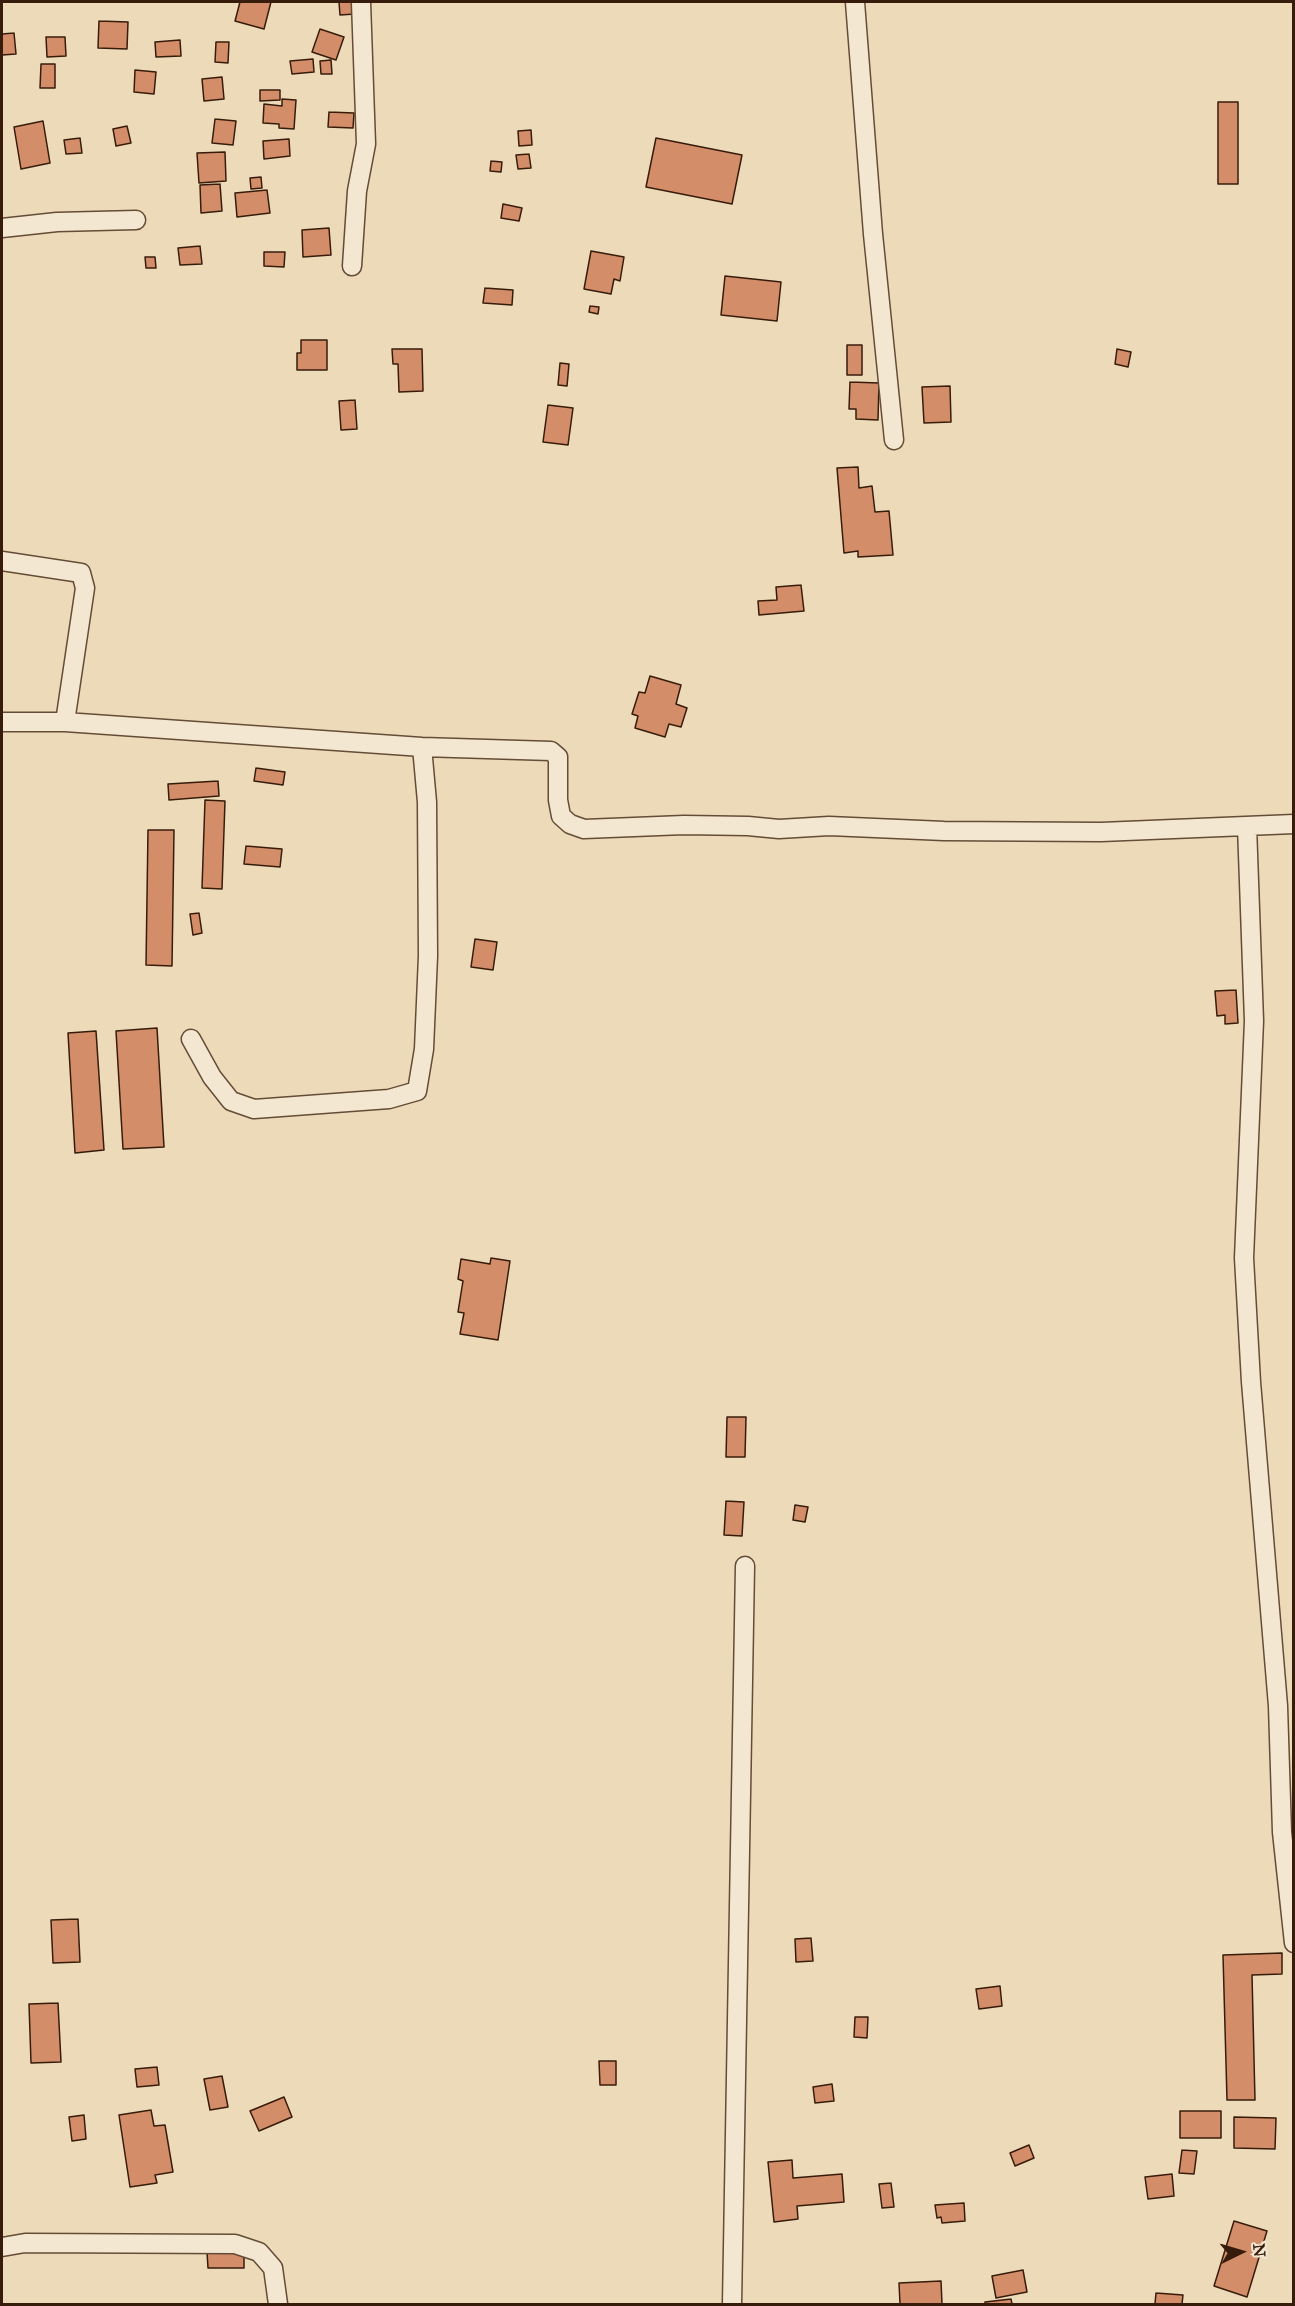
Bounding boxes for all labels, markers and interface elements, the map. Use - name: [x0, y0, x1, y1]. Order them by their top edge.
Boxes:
- north arrow: [1211, 2222, 1271, 2282]
- text: N: [1249, 2243, 1269, 2258]

